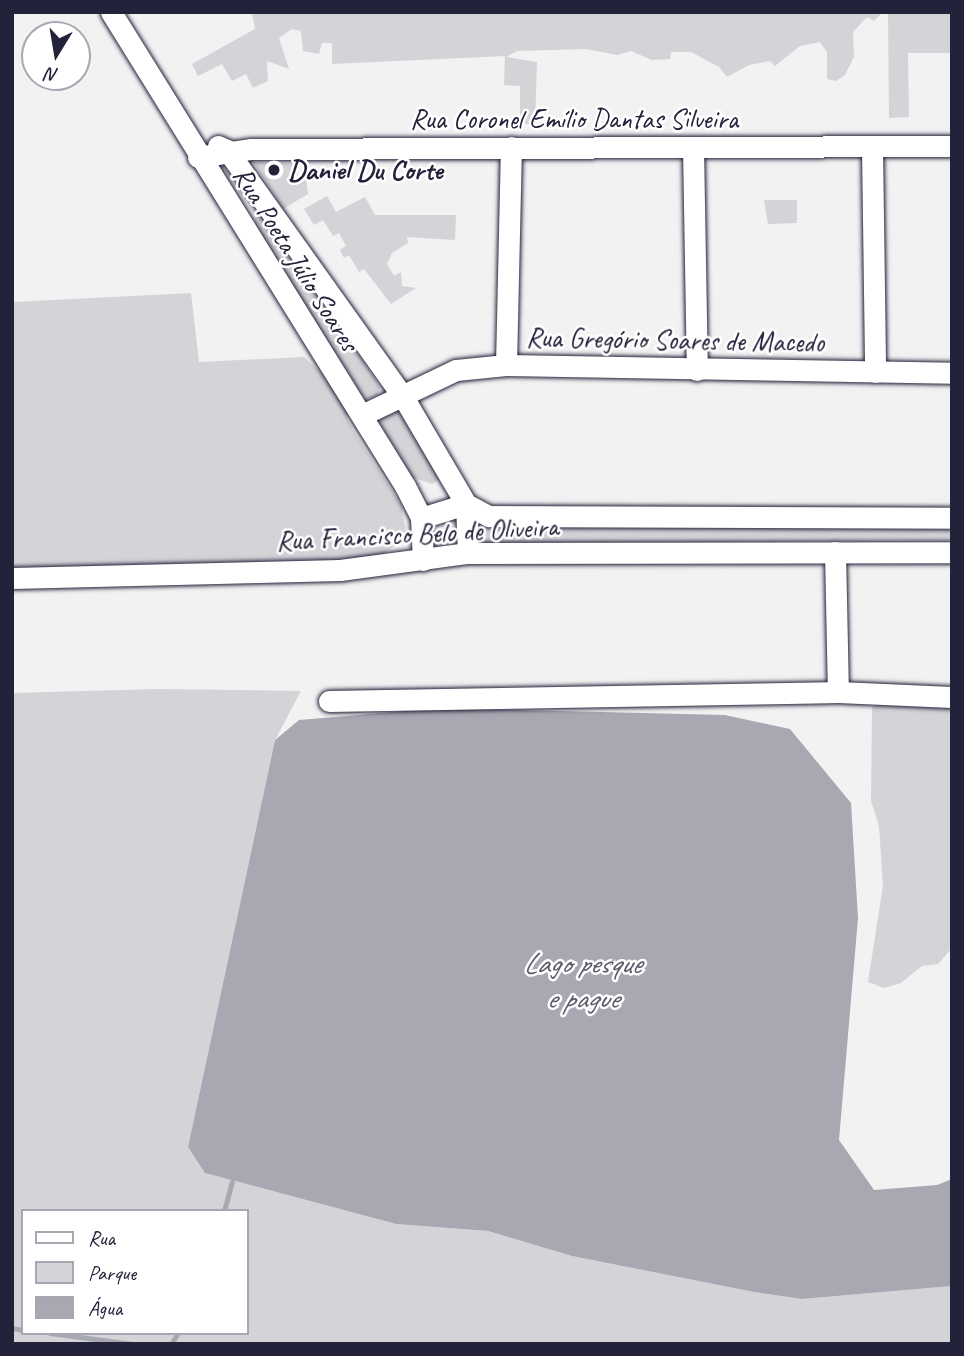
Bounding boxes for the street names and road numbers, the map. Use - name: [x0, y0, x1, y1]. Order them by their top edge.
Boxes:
- street label: Rua Coronel Emílio Dantas Silveira: [409, 102, 739, 136]
- street label: Rua Poeta Júlio Soares: [226, 161, 366, 357]
- street label: Rua Gregório Soares de Macedo: [526, 321, 824, 359]
- street label: Rua Francisco Belo de Oliveira: [274, 510, 560, 558]

